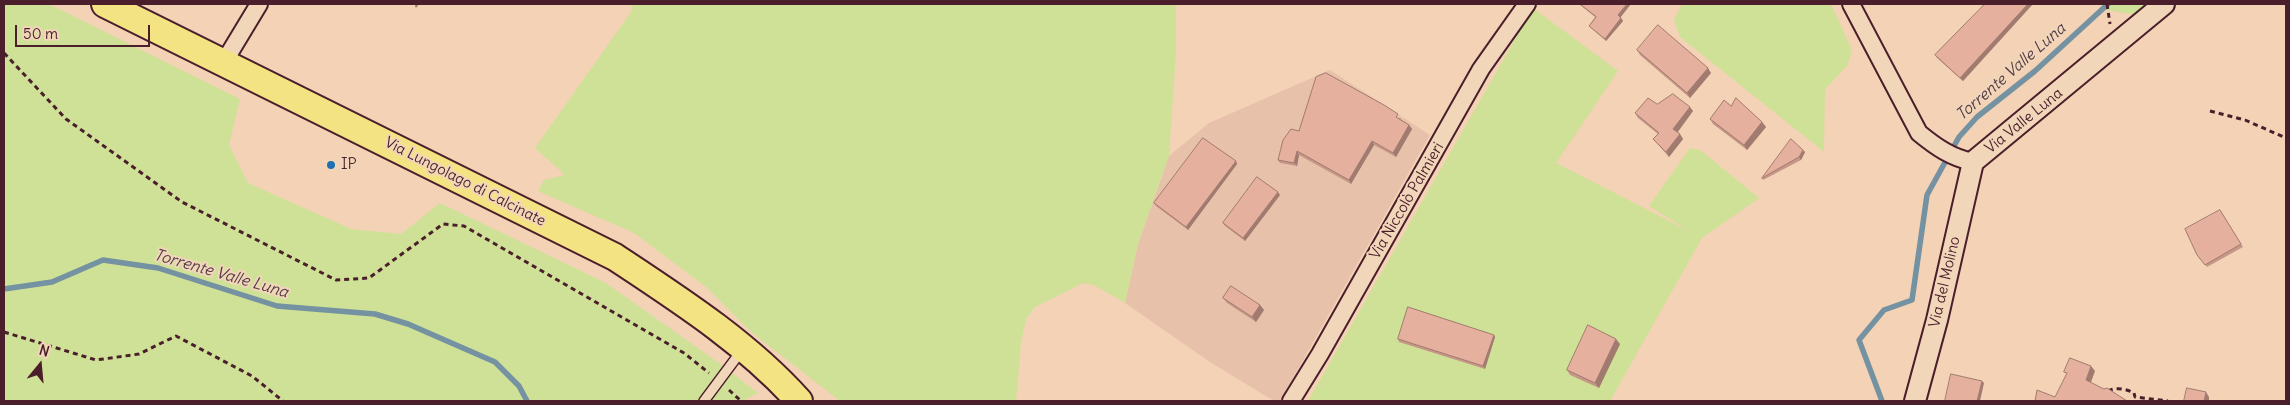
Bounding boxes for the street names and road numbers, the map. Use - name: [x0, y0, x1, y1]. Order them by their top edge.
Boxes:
- street label: Via Valle Luna: [1982, 84, 2066, 158]
- street label: Via Lungolago di Calcinate: [382, 134, 548, 230]
- street label: Via Niccolò Palmieri: [1366, 139, 1448, 263]
- street label: Via del Molino: [1926, 235, 1964, 329]

